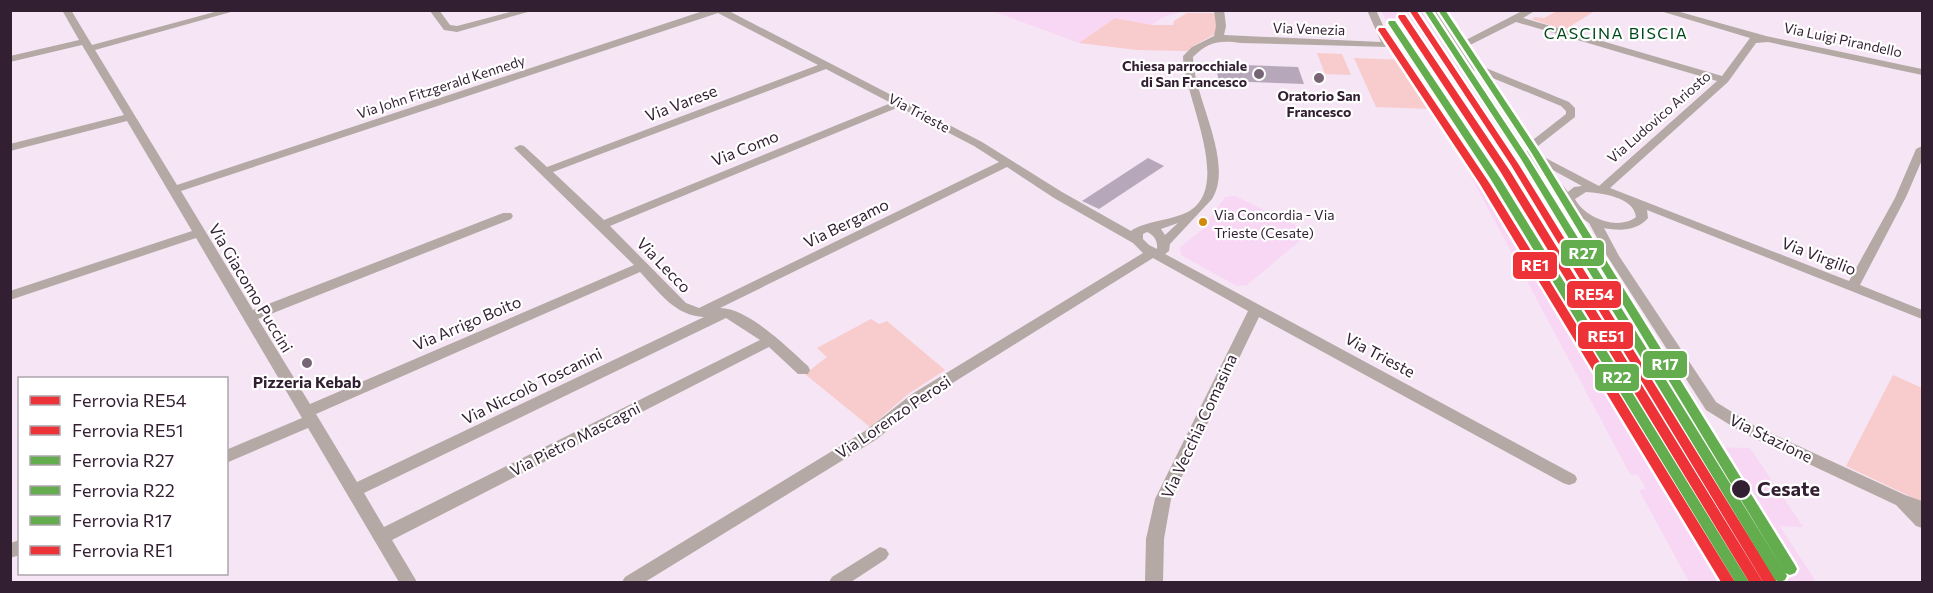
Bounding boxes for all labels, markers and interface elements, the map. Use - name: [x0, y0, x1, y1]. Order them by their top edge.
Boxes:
- street label: Via Venezia: [1272, 19, 1346, 38]
- street label: Via Luigi Pirandello: [1782, 19, 1904, 60]
- district label: CASCINA BISCIA: [1544, 23, 1688, 42]
- street label: Via John Fitzgerald Kennedy: [355, 51, 527, 122]
- place label: Chiesa parrocchiale di San Francesco: [1122, 57, 1247, 90]
- marker: Chiesa parrocchiale di San Francesco: [1252, 67, 1266, 81]
- street label: Via Ludovico Ariosto: [1604, 67, 1714, 166]
- marker: Oratorio San Francesco: [1312, 71, 1326, 85]
- street label: Via Varese: [642, 80, 719, 125]
- place label: Oratorio San Francesco: [1277, 87, 1361, 120]
- street label: Via Trieste: [886, 89, 953, 136]
- street label: Via Como: [709, 126, 781, 170]
- street label: Via Bergamo: [800, 194, 891, 251]
- place label: Via Concordia - Via Trieste (Cesate): [1214, 206, 1335, 241]
- marker: Via Concordia - Via Trieste (Cesate): [1197, 216, 1209, 228]
- street label: Via Giacomo Puccini: [205, 220, 297, 356]
- street label: Via Lecco: [633, 233, 695, 296]
- street label: Via Virgilio: [1779, 233, 1859, 278]
- line badge: R27: [1560, 239, 1605, 267]
- text: R27: [1569, 243, 1598, 262]
- line badge: RE1: [1512, 251, 1558, 280]
- text: RE1: [1521, 255, 1549, 274]
- line badge: RE54: [1566, 280, 1622, 309]
- text: RE54: [1574, 284, 1614, 303]
- street label: Via Arrigo Boito: [410, 291, 524, 354]
- line badge: RE51: [1577, 321, 1634, 350]
- text: RE51: [1587, 326, 1625, 345]
- street label: Via Trieste: [1342, 328, 1418, 381]
- street label: Via Niccolò Toscanini: [459, 343, 605, 428]
- line badge: R17: [1642, 350, 1688, 379]
- street label: Via Vecchia Comasina: [1157, 351, 1240, 501]
- text: R17: [1651, 354, 1679, 373]
- marker: Pizzeria Kebab: [300, 356, 314, 370]
- line badge: R22: [1594, 363, 1640, 392]
- text: R22: [1602, 367, 1632, 386]
- street label: Via Lorenzo Perosi: [832, 371, 954, 462]
- place label: Pizzeria Kebab: [253, 372, 361, 391]
- legend: [18, 377, 228, 575]
- text: Ferrovia RE54: [72, 389, 187, 411]
- street label: Via Pietro Mascagni: [507, 398, 643, 480]
- street label: Via Stazione: [1727, 409, 1816, 466]
- text: Ferrovia RE51: [72, 419, 183, 441]
- text: Ferrovia R27: [72, 449, 174, 471]
- place label: Cesate: [1757, 476, 1820, 500]
- marker: Cesate: [1730, 478, 1752, 500]
- text: Ferrovia R22: [72, 479, 175, 501]
- text: Ferrovia R17: [72, 509, 172, 531]
- text: Ferrovia RE1: [72, 539, 173, 561]

